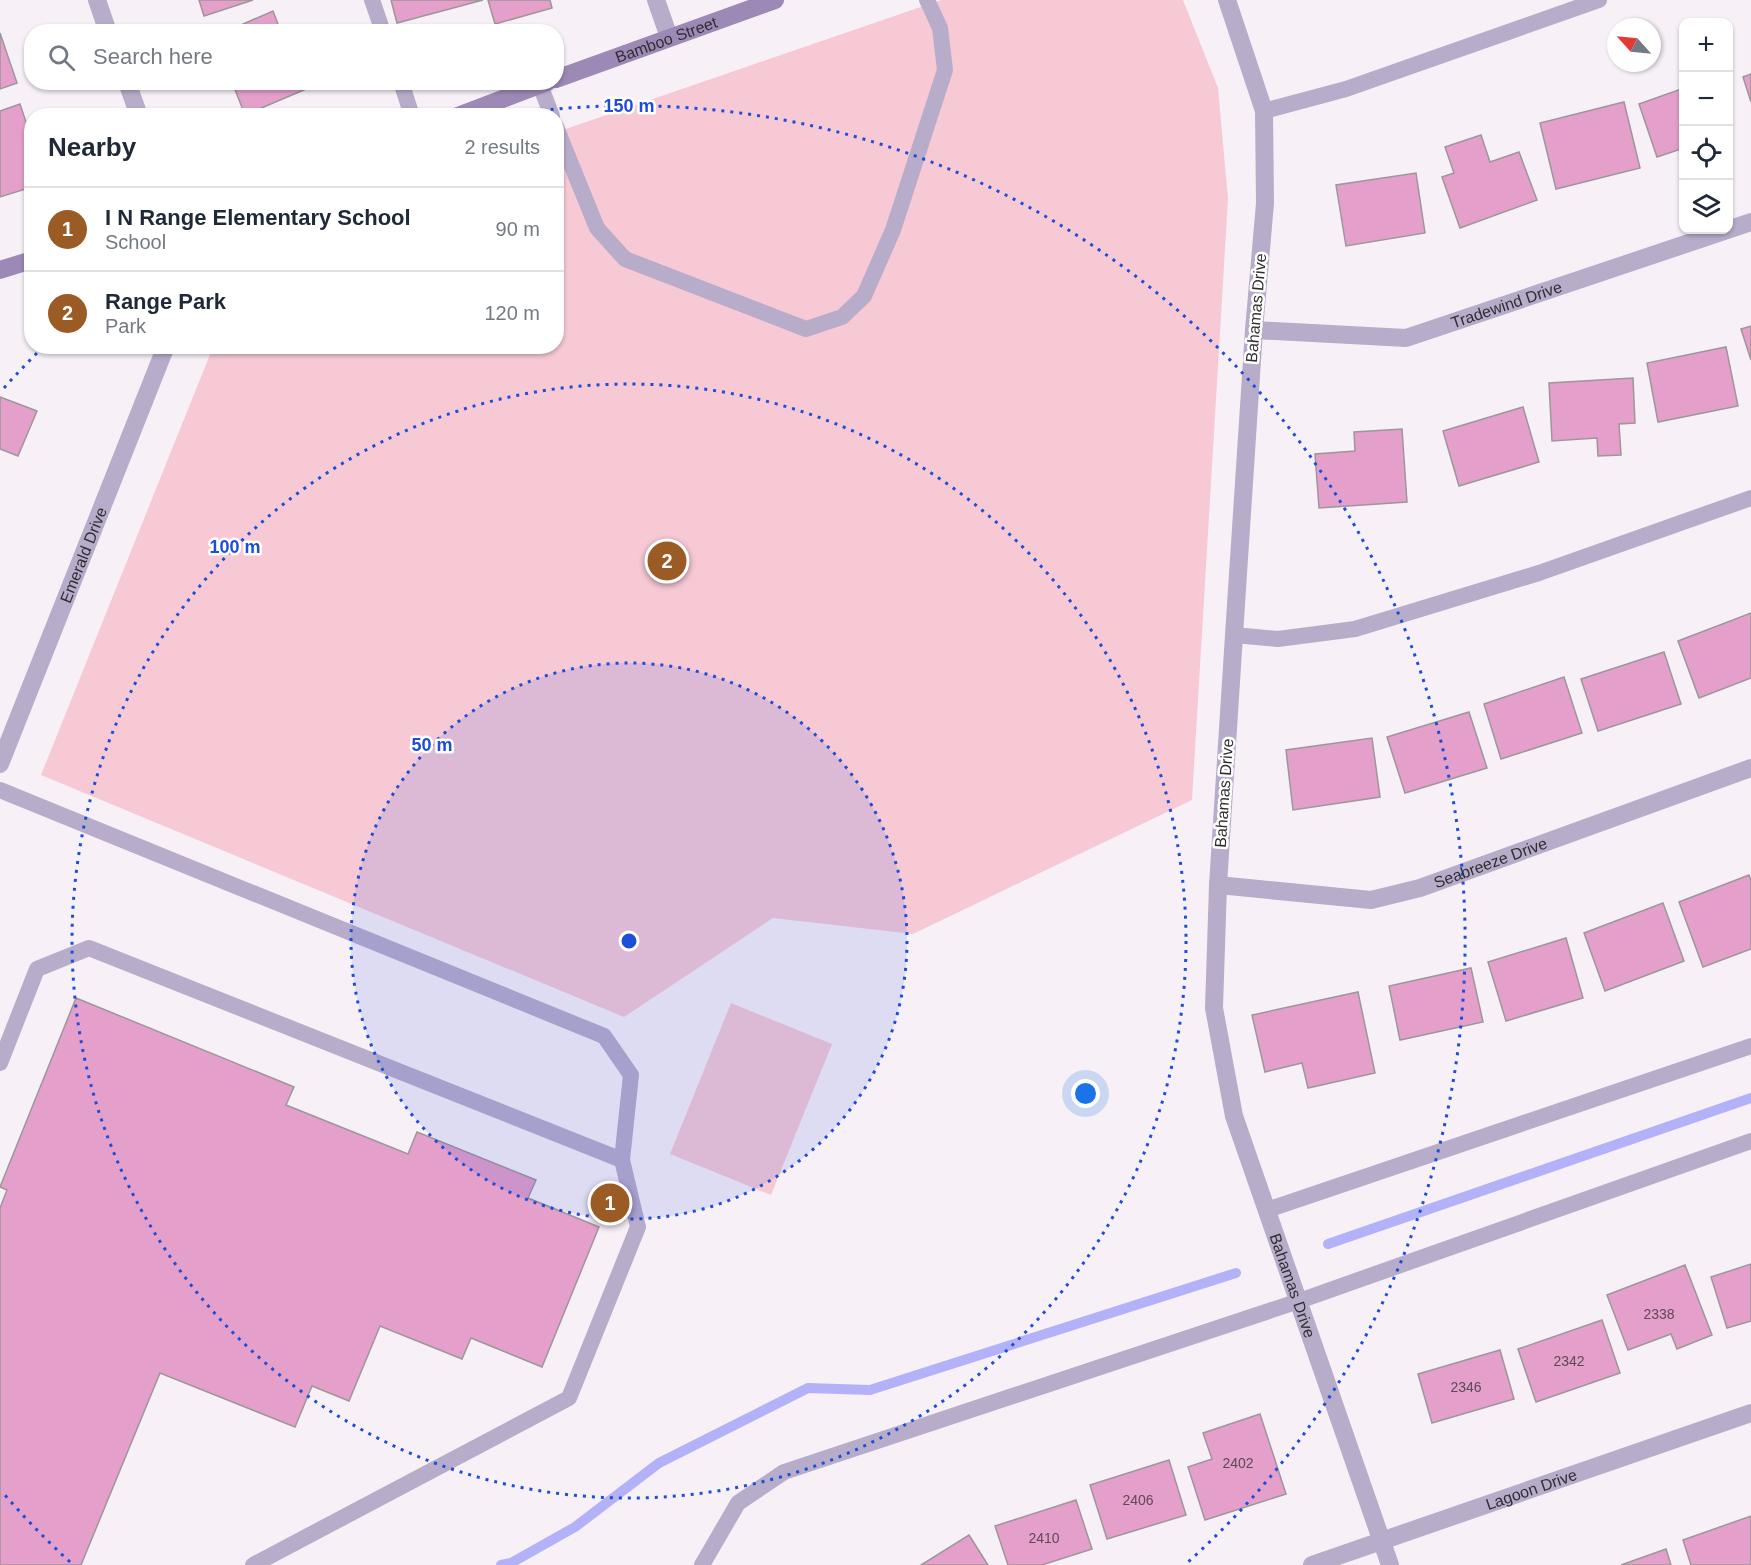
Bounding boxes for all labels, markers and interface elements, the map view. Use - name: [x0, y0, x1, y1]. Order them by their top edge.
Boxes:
- street label: Bamboo Street: [613, 13, 720, 65]
- north arrow: [1607, 18, 1661, 72]
- map controls: [1679, 18, 1733, 234]
- button: +: [1679, 18, 1733, 72]
- search box: [24, 24, 564, 90]
- icon: search: [45, 41, 78, 74]
- text: Search here: [93, 44, 213, 69]
- button: −: [1679, 72, 1733, 126]
- text: 150 m: [603, 96, 655, 116]
- button: locate: [1679, 126, 1733, 180]
- text: Nearby: [48, 132, 136, 162]
- text: 2 results: [464, 136, 540, 158]
- button: layers: [1679, 180, 1733, 234]
- text: I N Range Elementary School: [105, 205, 411, 230]
- text: 1: [62, 218, 73, 240]
- text: 90 m: [496, 218, 540, 240]
- text: School: [105, 231, 166, 253]
- street label: Bahamas Drive: [1243, 253, 1269, 363]
- street label: Tradewind Drive: [1449, 278, 1564, 331]
- text: Range Park: [105, 289, 226, 314]
- text: 2: [62, 302, 73, 324]
- text: 120 m: [484, 302, 540, 324]
- text: Park: [105, 315, 146, 337]
- street label: Emerald Drive: [56, 505, 110, 605]
- text: 100 m: [209, 537, 261, 557]
- pin: 2: [648, 538, 686, 584]
- text: 50 m: [411, 735, 453, 755]
- street label: Bahamas Drive: [1212, 738, 1236, 848]
- street label: Seabreeze Drive: [1431, 834, 1549, 891]
- centre of rings: [619, 931, 639, 951]
- your location: [1071, 1079, 1100, 1108]
- pin: 1: [590, 1180, 630, 1226]
- street label: Bahamas Drive: [1267, 1231, 1319, 1340]
- house number: 2338: [1643, 1306, 1675, 1322]
- house number: 2342: [1553, 1353, 1585, 1369]
- house number: 2346: [1450, 1379, 1482, 1395]
- house number: 2402: [1222, 1455, 1254, 1471]
- street label: Lagoon Drive: [1483, 1465, 1579, 1513]
- house number: 2406: [1122, 1492, 1154, 1508]
- house number: 2410: [1028, 1530, 1060, 1546]

